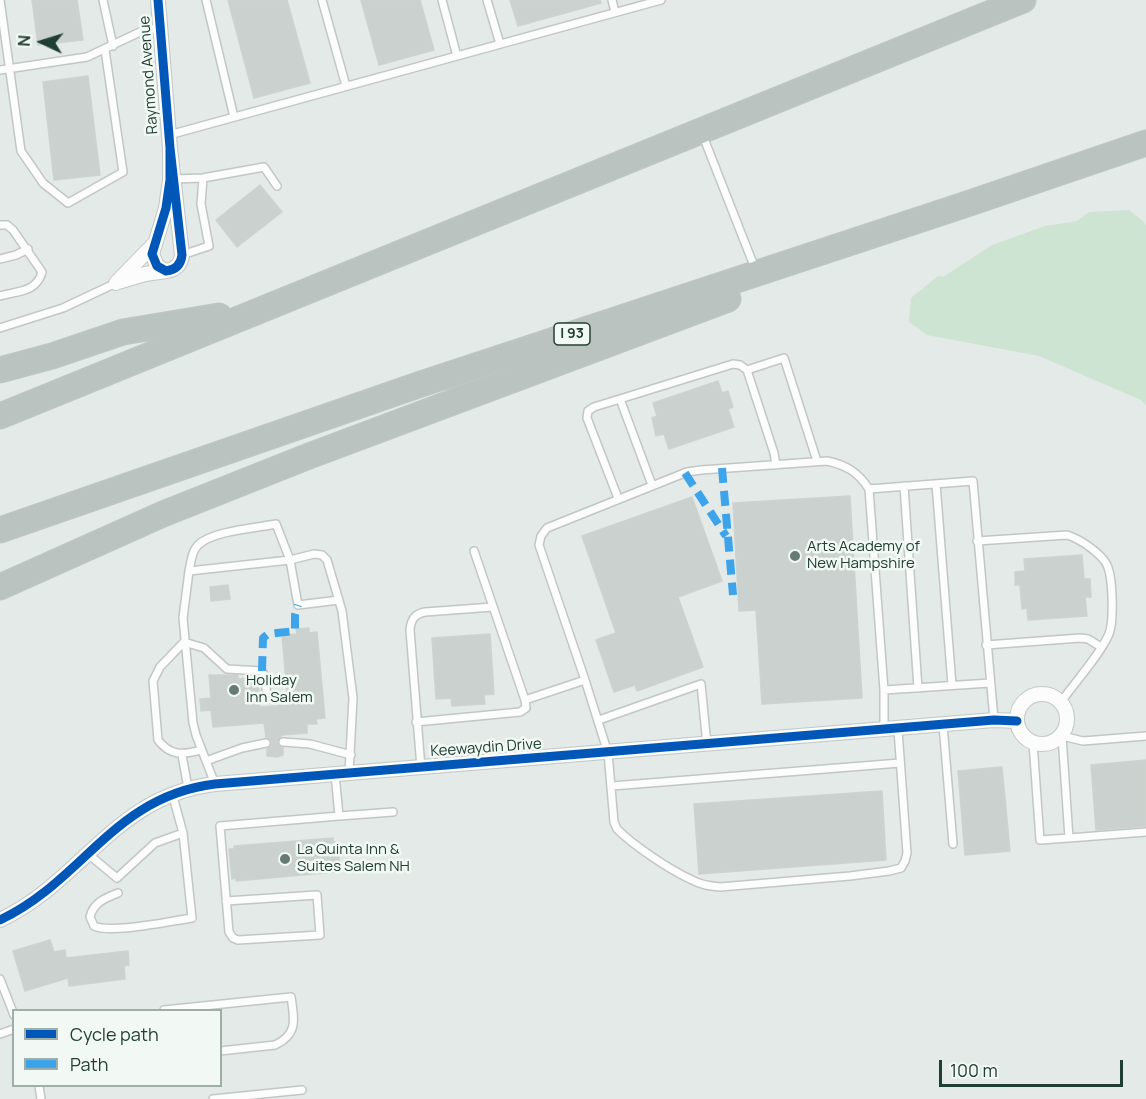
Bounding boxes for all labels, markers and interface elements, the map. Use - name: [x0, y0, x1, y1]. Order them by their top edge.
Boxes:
- north arrow: [12, 12, 72, 72]
- street label: Raymond Avenue: [136, 15, 162, 135]
- text: N: [13, 34, 35, 47]
- road number: I 93: [554, 323, 590, 345]
- place label: Arts Academy of New Hampshire: [807, 538, 920, 573]
- marker: Arts Academy of New Hampshire: [788, 549, 802, 563]
- place label: Holiday Inn Salem: [246, 672, 313, 707]
- marker: Holiday Inn Salem: [227, 683, 241, 697]
- street label: Keewaydin Drive: [430, 735, 542, 761]
- place label: La Quinta Inn & Suites Salem NH: [297, 841, 410, 876]
- marker: La Quinta Inn & Suites Salem NH: [278, 852, 292, 866]
- legend: [12, 1009, 222, 1087]
- text: Cycle path: [70, 1022, 159, 1046]
- scale bar: [942, 1048, 1126, 1086]
- text: Path: [70, 1052, 108, 1076]
- text: 100 m: [950, 1058, 998, 1082]

